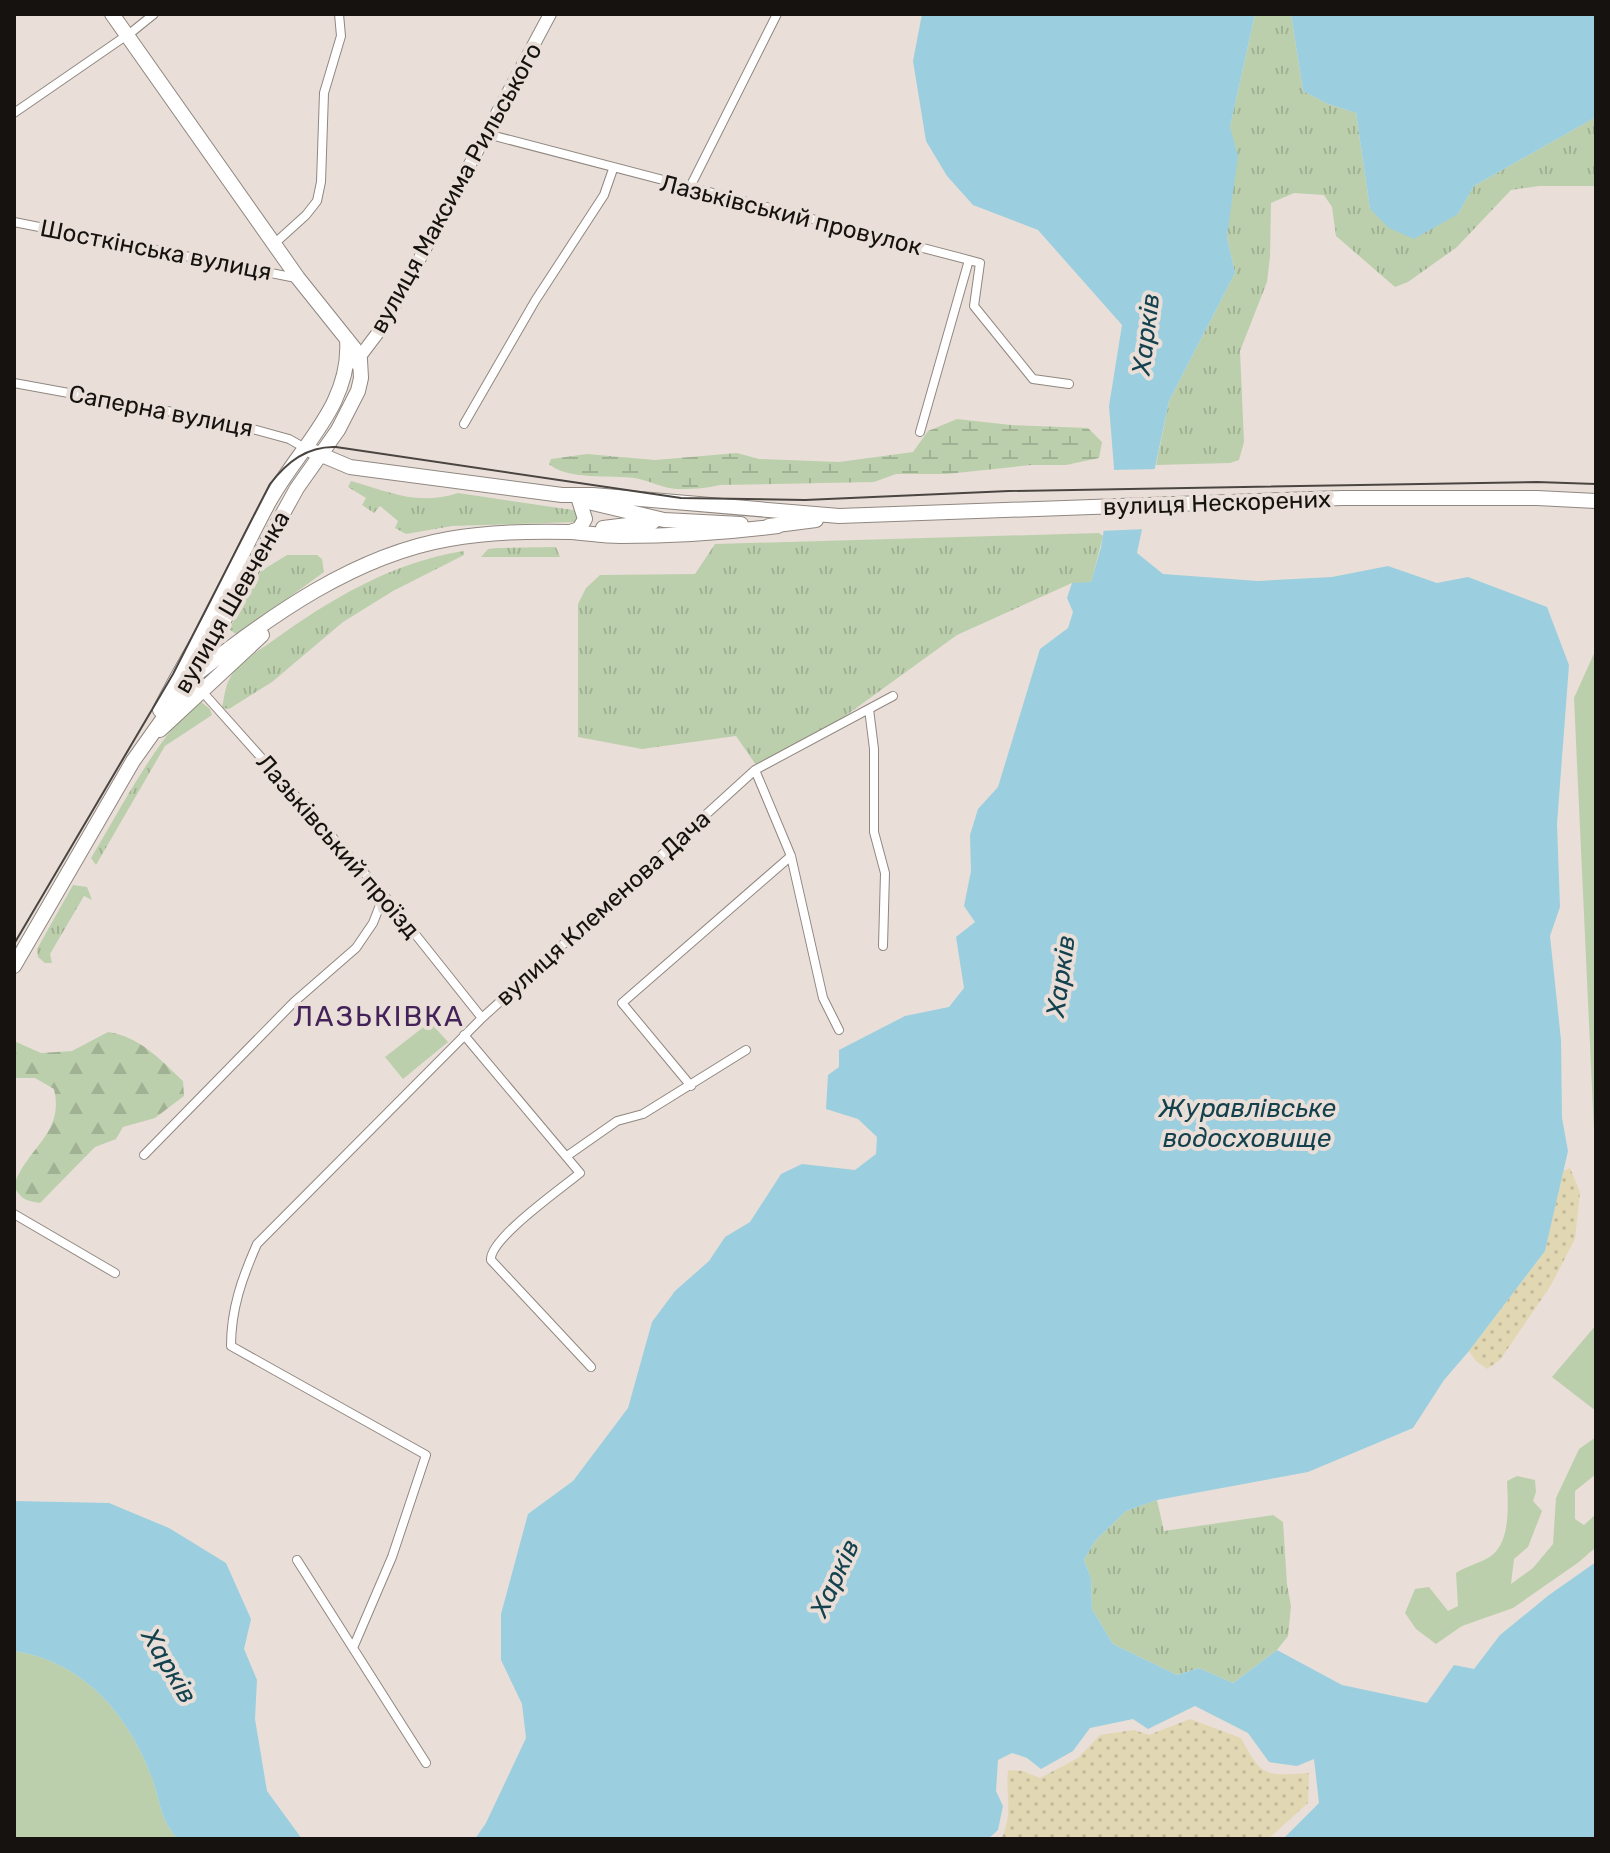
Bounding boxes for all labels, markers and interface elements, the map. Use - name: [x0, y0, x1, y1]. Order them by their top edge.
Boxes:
- street label: вулиця Максима Рильського: [364, 38, 548, 338]
- street label: Лазьківський провулок: [657, 169, 925, 261]
- street label: Шосткінська вулиця: [38, 214, 274, 286]
- water label: Харків: [1125, 291, 1166, 378]
- street label: Саперна вулиця: [66, 379, 256, 443]
- street label: вулиця Нескорених: [1103, 485, 1331, 521]
- street label: вулиця Шевченка: [169, 506, 295, 698]
- street label: Лазьківський проїзд: [250, 748, 426, 944]
- street label: вулиця Клеменова Дача: [490, 804, 716, 1012]
- water label: Харків: [1040, 933, 1082, 1021]
- district label: ЛАЗЬКІВКА: [293, 1000, 465, 1033]
- water label: Журавлівське водосховище: [1158, 1093, 1336, 1154]
- water label: Харків: [803, 1534, 866, 1623]
- water label: Харків: [134, 1621, 203, 1709]

